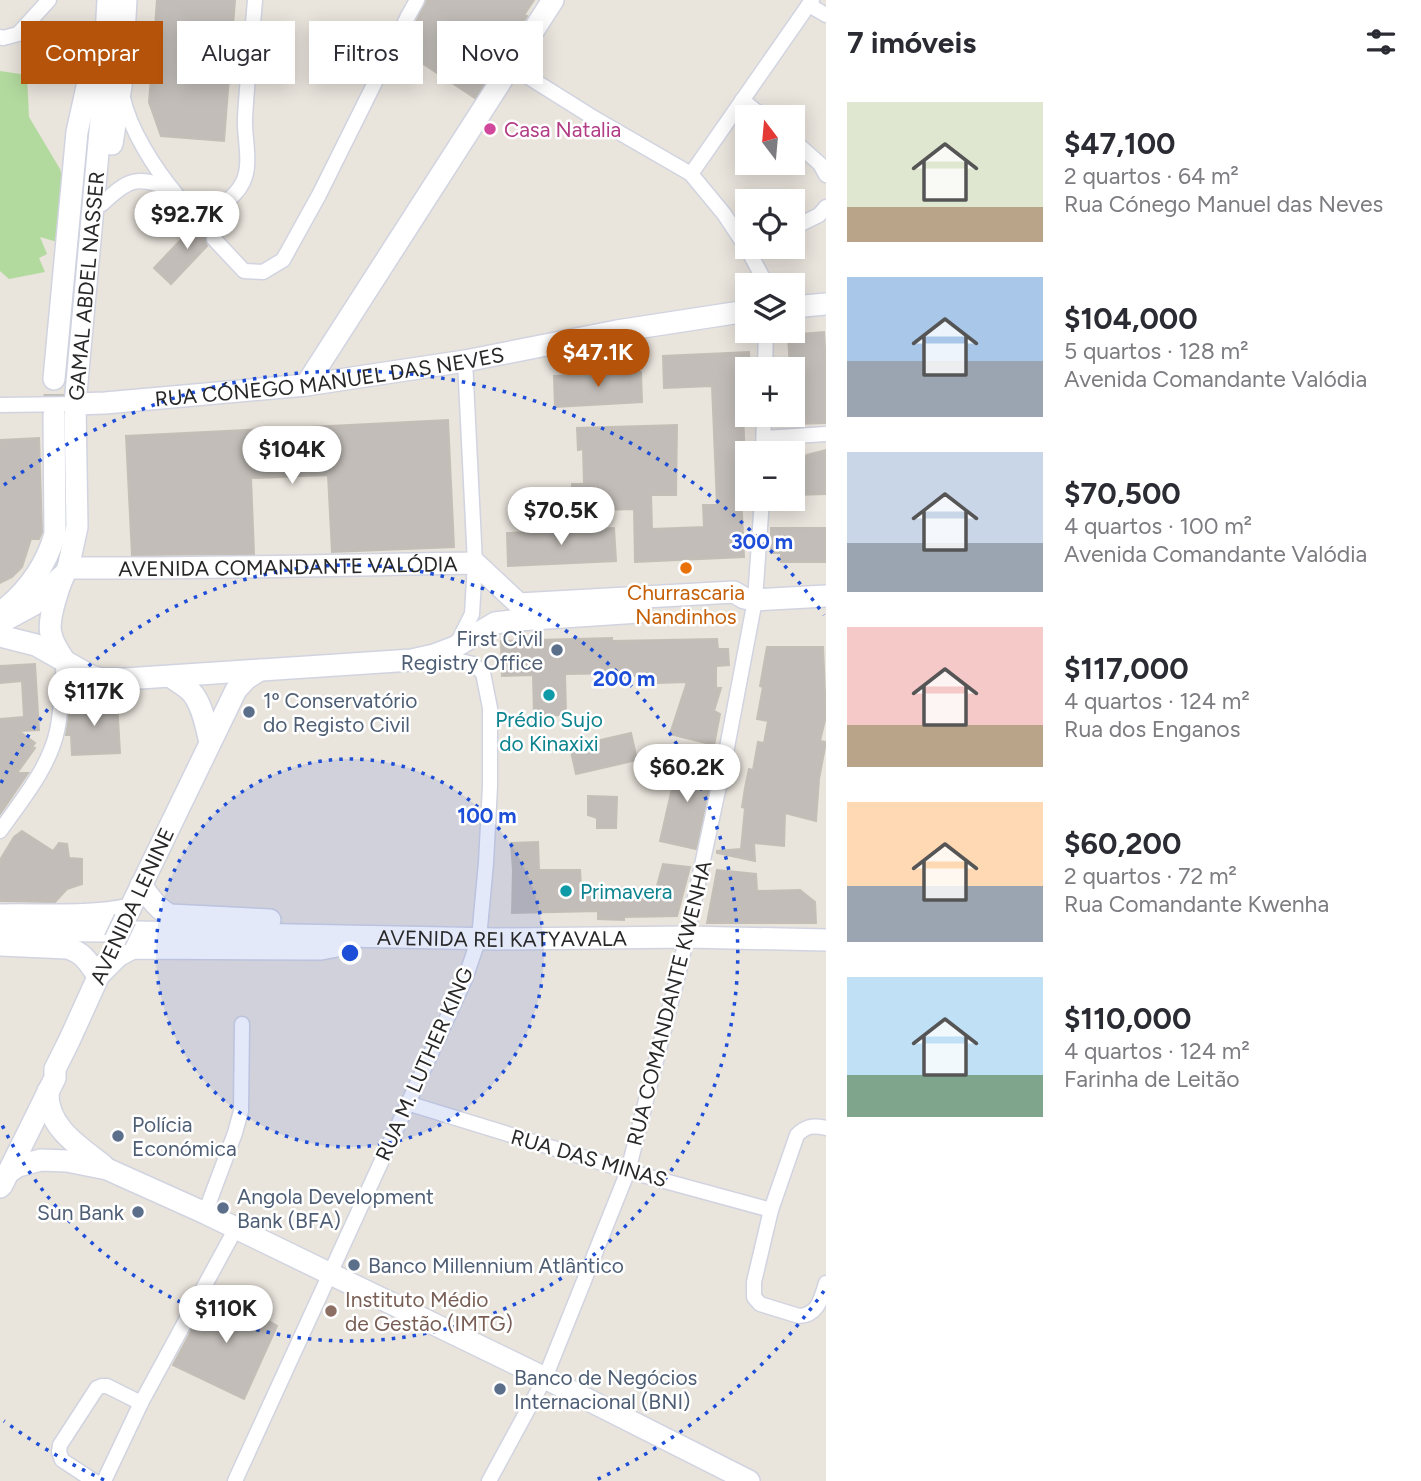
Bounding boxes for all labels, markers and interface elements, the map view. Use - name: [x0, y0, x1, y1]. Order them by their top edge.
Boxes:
- chip: Comprar: [21, 21, 163, 84]
- chip: Alugar: [177, 21, 295, 84]
- chip: Filtros: [309, 21, 423, 84]
- chip: Novo: [437, 21, 543, 84]
- icon: filters: [1362, 23, 1400, 61]
- text: 7 imóveis: [847, 24, 976, 61]
- north arrow: [735, 105, 805, 175]
- map controls: [735, 105, 805, 511]
- place label: Casa Natalia: [504, 117, 621, 142]
- marker: Casa Natalia: [482, 121, 498, 137]
- text: $47,100: [1064, 125, 1176, 162]
- icon: home: [903, 130, 987, 214]
- text: 2 quartos · 64 m²: [1064, 162, 1239, 190]
- street label: GAMAL ABDEL NASSER: [63, 170, 109, 402]
- button: locate: [735, 189, 805, 259]
- text: Rua Cónego Manuel das Neves: [1064, 190, 1383, 218]
- pin: $92.7K: [130, 191, 244, 251]
- text: $92.7K: [150, 200, 224, 228]
- button: layers: [735, 273, 805, 343]
- text: $104,000: [1064, 300, 1198, 337]
- icon: home: [903, 305, 987, 389]
- pin: $47.1K: [541, 330, 655, 389]
- text: 5 quartos · 128 m²: [1064, 337, 1248, 365]
- text: $47.1K: [563, 338, 633, 366]
- street label: RUA CÓNEGO MANUEL DAS NEVES: [154, 341, 506, 411]
- button: +: [735, 357, 805, 427]
- text: Avenida Comandante Valódia: [1064, 365, 1367, 393]
- pin: $104K: [243, 426, 341, 486]
- text: $104K: [258, 435, 326, 463]
- button: −: [735, 441, 805, 511]
- text: $70,500: [1064, 475, 1181, 512]
- icon: home: [903, 480, 987, 564]
- pin: $70.5K: [504, 488, 618, 547]
- text: $70.5K: [524, 496, 598, 524]
- text: 4 quartos · 100 m²: [1064, 512, 1252, 540]
- text: 300 m: [731, 529, 793, 554]
- text: Avenida Comandante Valódia: [1064, 540, 1367, 568]
- street label: AVENIDA COMANDANTE VALÓDIA: [118, 551, 458, 581]
- marker: Churrascaria Nandinhos: [678, 560, 694, 576]
- place label: Churrascaria Nandinhos: [627, 580, 745, 629]
- place label: First Civil Registry Office: [401, 626, 543, 675]
- marker: First Civil Registry Office: [549, 642, 565, 658]
- text: $117,000: [1064, 650, 1189, 687]
- icon: home: [903, 655, 987, 739]
- text: 200 m: [593, 666, 655, 691]
- pin: $117K: [45, 668, 143, 728]
- text: $117K: [64, 677, 124, 705]
- marker: Prédio Sujo do Kinaxixi: [541, 687, 557, 703]
- text: 4 quartos · 124 m²: [1064, 687, 1250, 715]
- place label: 1º Conservatório do Registo Civil: [263, 688, 418, 737]
- marker: 1º Conservatório do Registo Civil: [241, 704, 257, 720]
- place label: Prédio Sujo do Kinaxixi: [495, 707, 603, 756]
- text: Rua dos Enganos: [1064, 715, 1240, 743]
- pin: $60.2K: [630, 744, 744, 804]
- text: $60.2K: [649, 753, 725, 781]
- text: 100 m: [457, 803, 517, 828]
- street label: AVENIDA LENINE: [85, 824, 179, 988]
- text: $60,200: [1064, 825, 1181, 862]
- icon: home: [903, 830, 987, 914]
- street label: RUA COMANDANTE KWENHA: [621, 858, 717, 1148]
- text: 2 quartos · 72 m²: [1064, 862, 1237, 890]
- place label: Primavera: [580, 879, 672, 904]
- marker: Primavera: [558, 883, 574, 899]
- text: Rua Comandante Kwenha: [1064, 890, 1329, 918]
- street label: AVENIDA REI KATYAVALA: [377, 924, 627, 952]
- centre of rings: [338, 941, 362, 965]
- street label: RUA M. LUTHER KING: [370, 963, 478, 1165]
- text: $110,000: [1064, 1000, 1191, 1037]
- icon: home: [903, 1005, 987, 1089]
- text: 4 quartos · 124 m²: [1064, 1037, 1250, 1065]
- text: Farinha de Leitão: [1064, 1065, 1240, 1093]
- place label: Polícia Económica: [132, 1112, 237, 1161]
- street label: RUA DAS MINAS: [508, 1124, 670, 1192]
- marker: Polícia Económica: [110, 1128, 126, 1144]
- place label: Angola Development Bank (BFA): [237, 1184, 434, 1233]
- place label: Sun Bank: [37, 1200, 125, 1225]
- marker: Angola Development Bank (BFA): [215, 1200, 231, 1216]
- marker: Sun Bank: [130, 1204, 146, 1220]
- place label: Banco Millennium Atlântico: [368, 1253, 624, 1278]
- marker: Banco Millennium Atlântico: [346, 1257, 362, 1273]
- pin: $110K: [177, 1286, 275, 1345]
- place label: Instituto Médio de Gestão (IMTG): [345, 1287, 513, 1336]
- text: $110K: [195, 1294, 257, 1322]
- marker: Instituto Médio de Gestão (IMTG): [323, 1303, 339, 1319]
- place label: Banco de Negócios Internacional (BNI): [514, 1365, 697, 1414]
- marker: Banco de Negócios Internacional (BNI): [492, 1381, 508, 1397]

